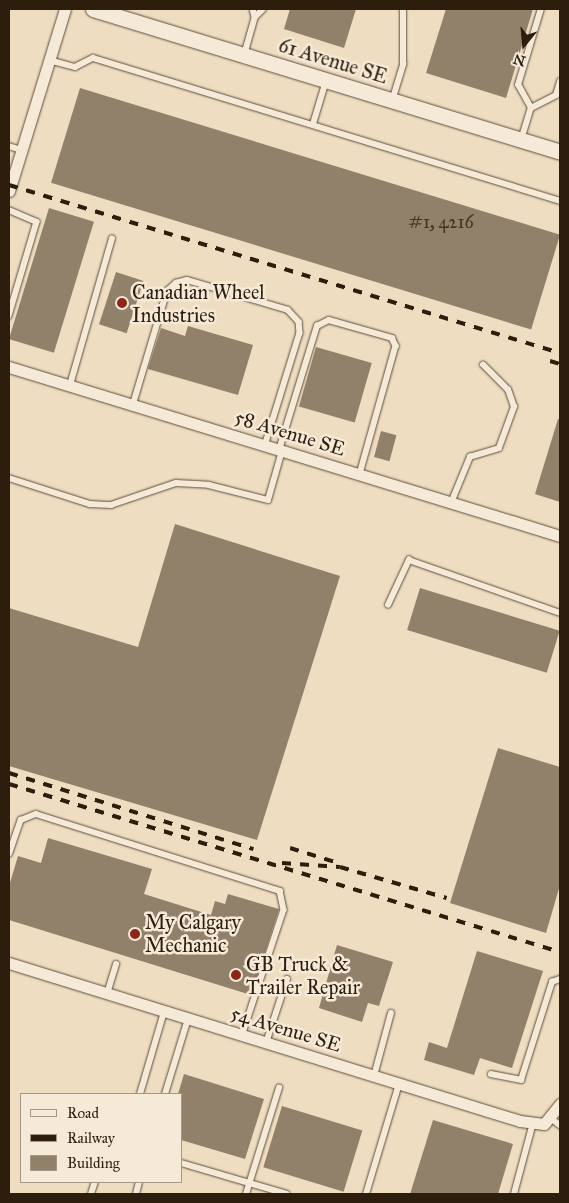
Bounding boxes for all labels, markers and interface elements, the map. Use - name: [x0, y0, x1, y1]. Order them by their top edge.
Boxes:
- north arrow: [499, 20, 549, 70]
- street label: 61 Avenue SE: [276, 33, 390, 89]
- text: N: [511, 50, 528, 70]
- house number: #1, 4216: [408, 211, 474, 233]
- place label: Canadian Wheel Industries: [132, 280, 265, 327]
- marker: Canadian Wheel Industries: [116, 297, 128, 309]
- street label: 58 Avenue SE: [232, 405, 348, 461]
- place label: My Calgary Mechanic: [145, 910, 241, 957]
- marker: My Calgary Mechanic: [129, 928, 141, 940]
- place label: GB Truck & Trailer Repair: [246, 952, 360, 999]
- marker: GB Truck & Trailer Repair: [230, 969, 242, 981]
- street label: 54 Avenue SE: [228, 1001, 344, 1057]
- legend: [20, 1093, 182, 1183]
- text: Road: [67, 1104, 99, 1122]
- text: Railway: [67, 1129, 115, 1147]
- text: Building: [67, 1154, 120, 1172]

